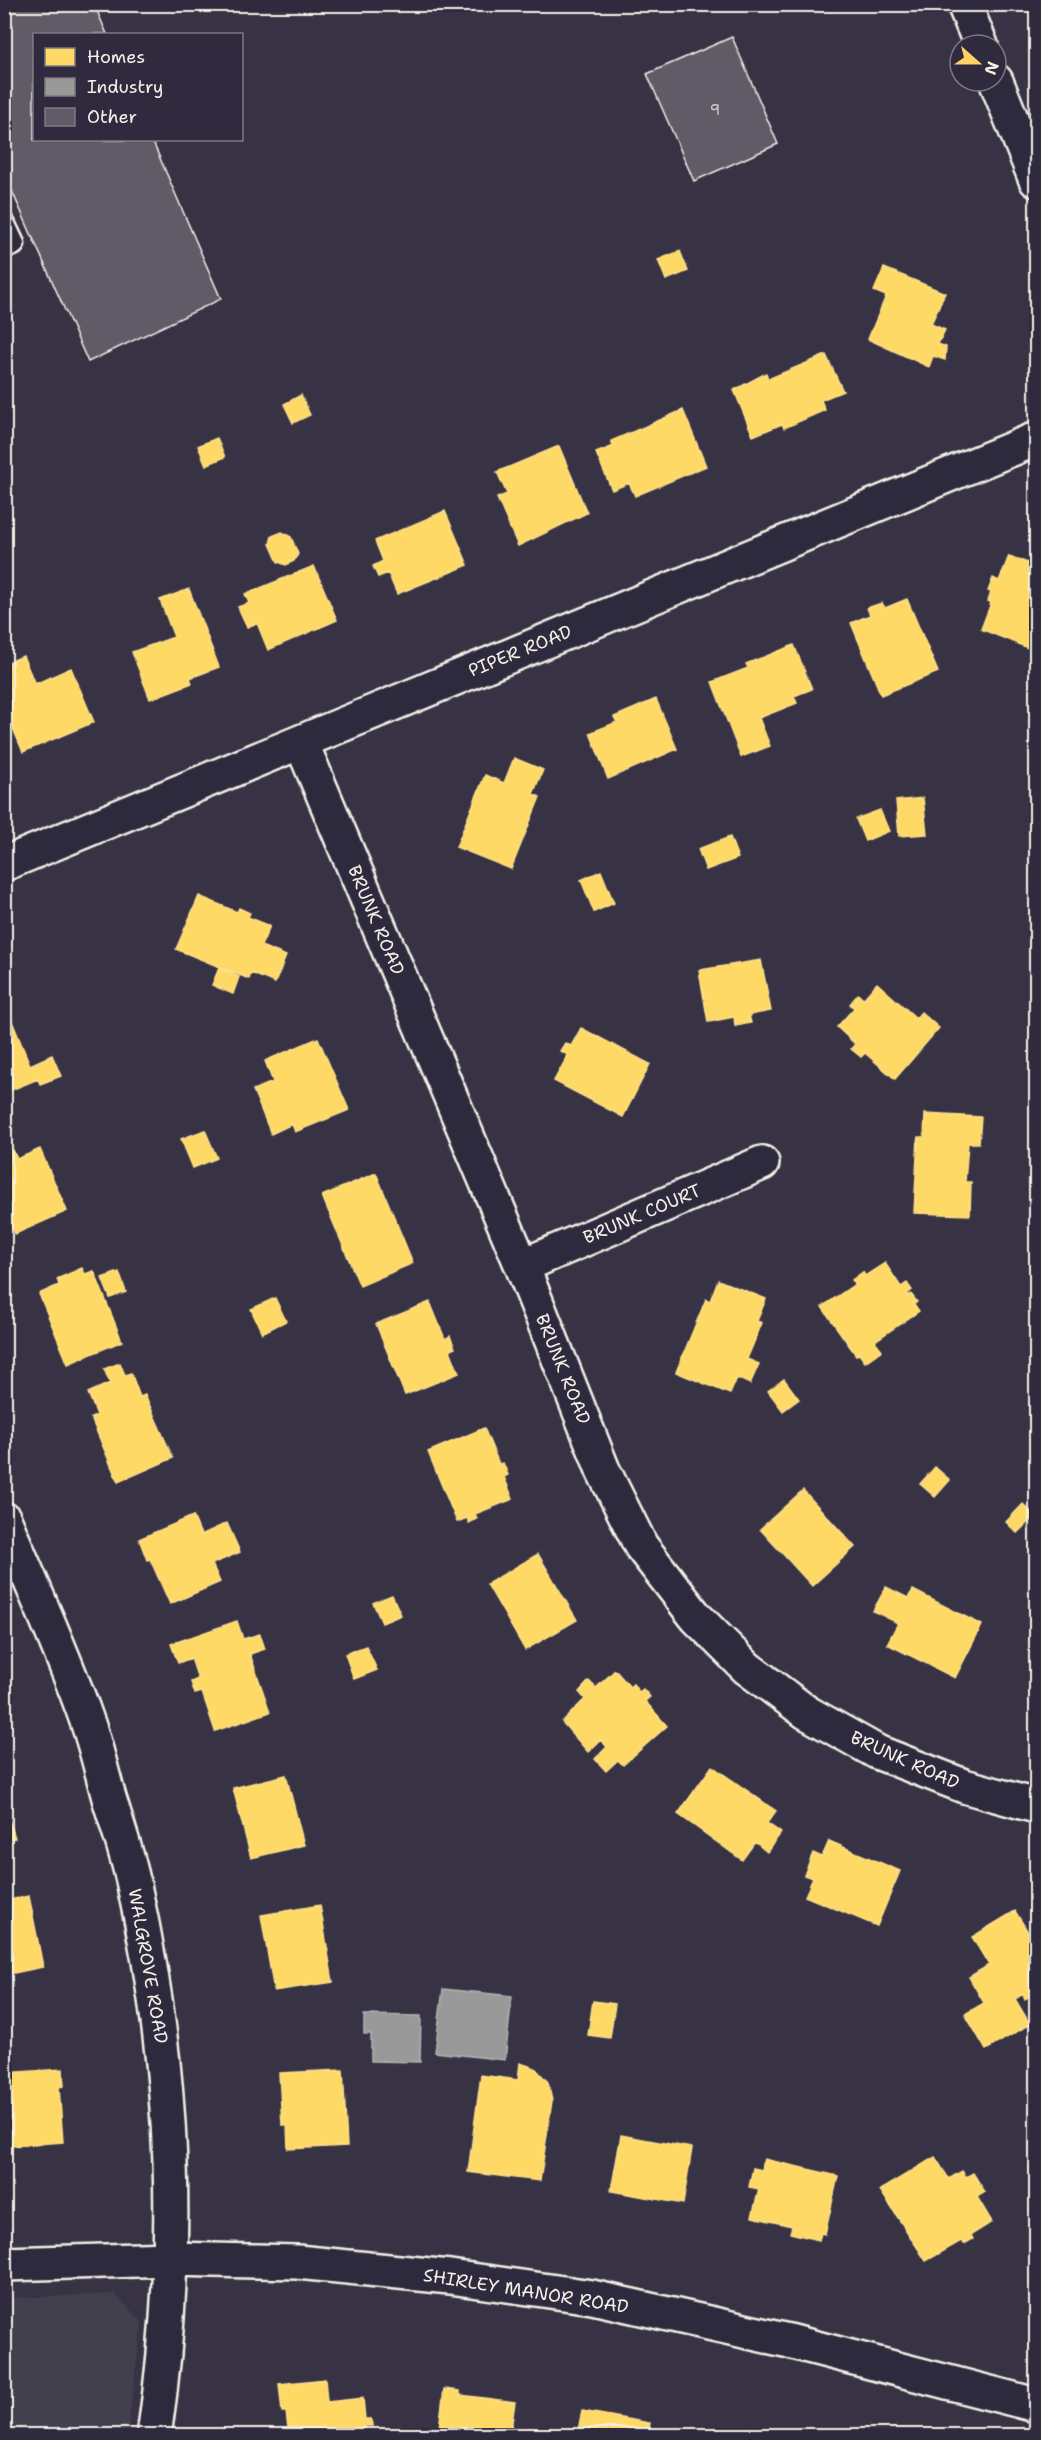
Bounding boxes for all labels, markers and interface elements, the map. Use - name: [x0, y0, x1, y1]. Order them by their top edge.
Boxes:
- legend: [33, 33, 243, 141]
- north arrow: [948, 33, 1008, 93]
- text: Homes: [87, 45, 145, 69]
- text: N: [979, 59, 1004, 78]
- text: Industry: [87, 75, 163, 99]
- house number: 9: [710, 100, 720, 120]
- text: Other: [87, 105, 137, 129]
- street label: PIPER ROAD: [465, 619, 575, 683]
- street label: BRUNK ROAD: [342, 862, 410, 979]
- street label: BRUNK COURT: [579, 1178, 705, 1250]
- street label: BRUNK ROAD: [530, 1310, 596, 1428]
- street label: BRUNK ROAD: [847, 1725, 963, 1795]
- street label: WALGROVE ROAD: [123, 1887, 173, 2046]
- street label: SHIRLEY MANOR ROAD: [422, 2263, 631, 2319]

